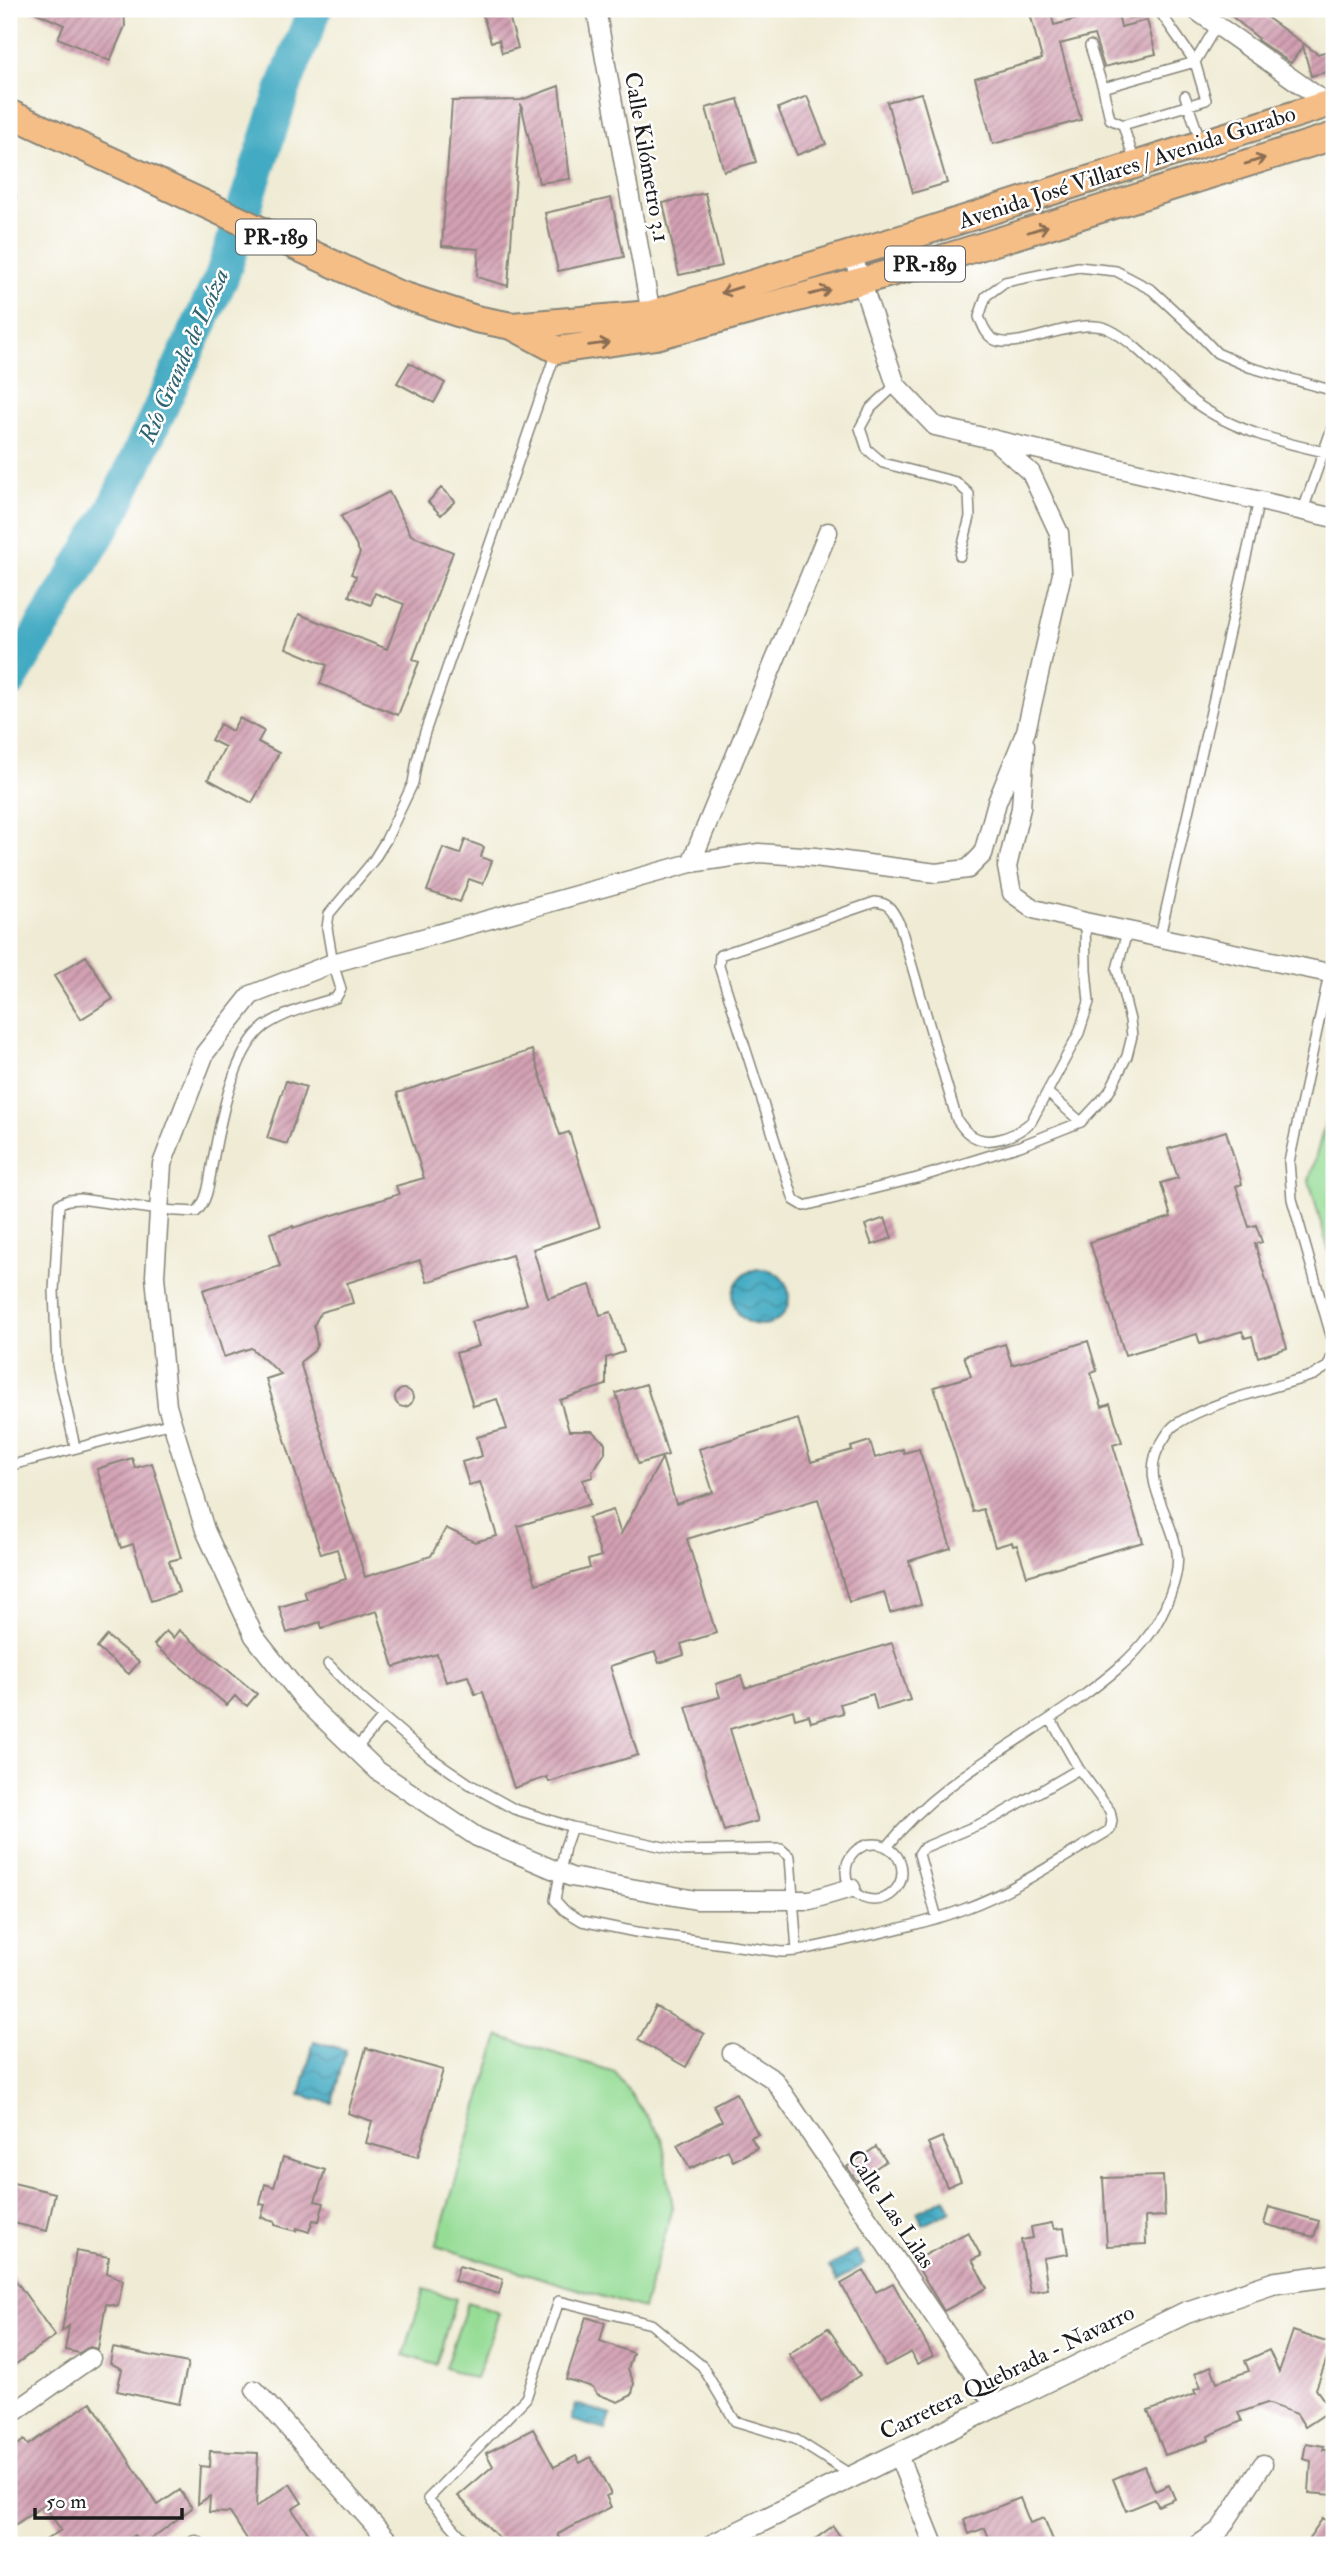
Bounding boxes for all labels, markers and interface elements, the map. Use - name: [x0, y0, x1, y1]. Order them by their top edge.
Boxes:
- street label: Calle Kilómetro 3.1: [618, 70, 676, 244]
- street label: Avenida José Villares / Avenida Gurabo: [954, 99, 1299, 236]
- one-way arrow: [1244, 153, 1266, 166]
- road number: PR-189: [236, 219, 316, 254]
- one-way arrow: [1027, 221, 1049, 234]
- road number: PR-189: [885, 246, 965, 282]
- water label: Río Grande de Loíza: [131, 264, 236, 449]
- one-way arrow: [720, 284, 742, 297]
- one-way arrow: [809, 285, 831, 298]
- one-way arrow: [587, 337, 609, 350]
- street label: Calle Las Lilas: [841, 2144, 941, 2274]
- street label: Carretera Quebrada - Navarro: [875, 2298, 1139, 2446]
- scale bar: [35, 2477, 182, 2521]
- text: 50 m: [46, 2488, 87, 2515]

